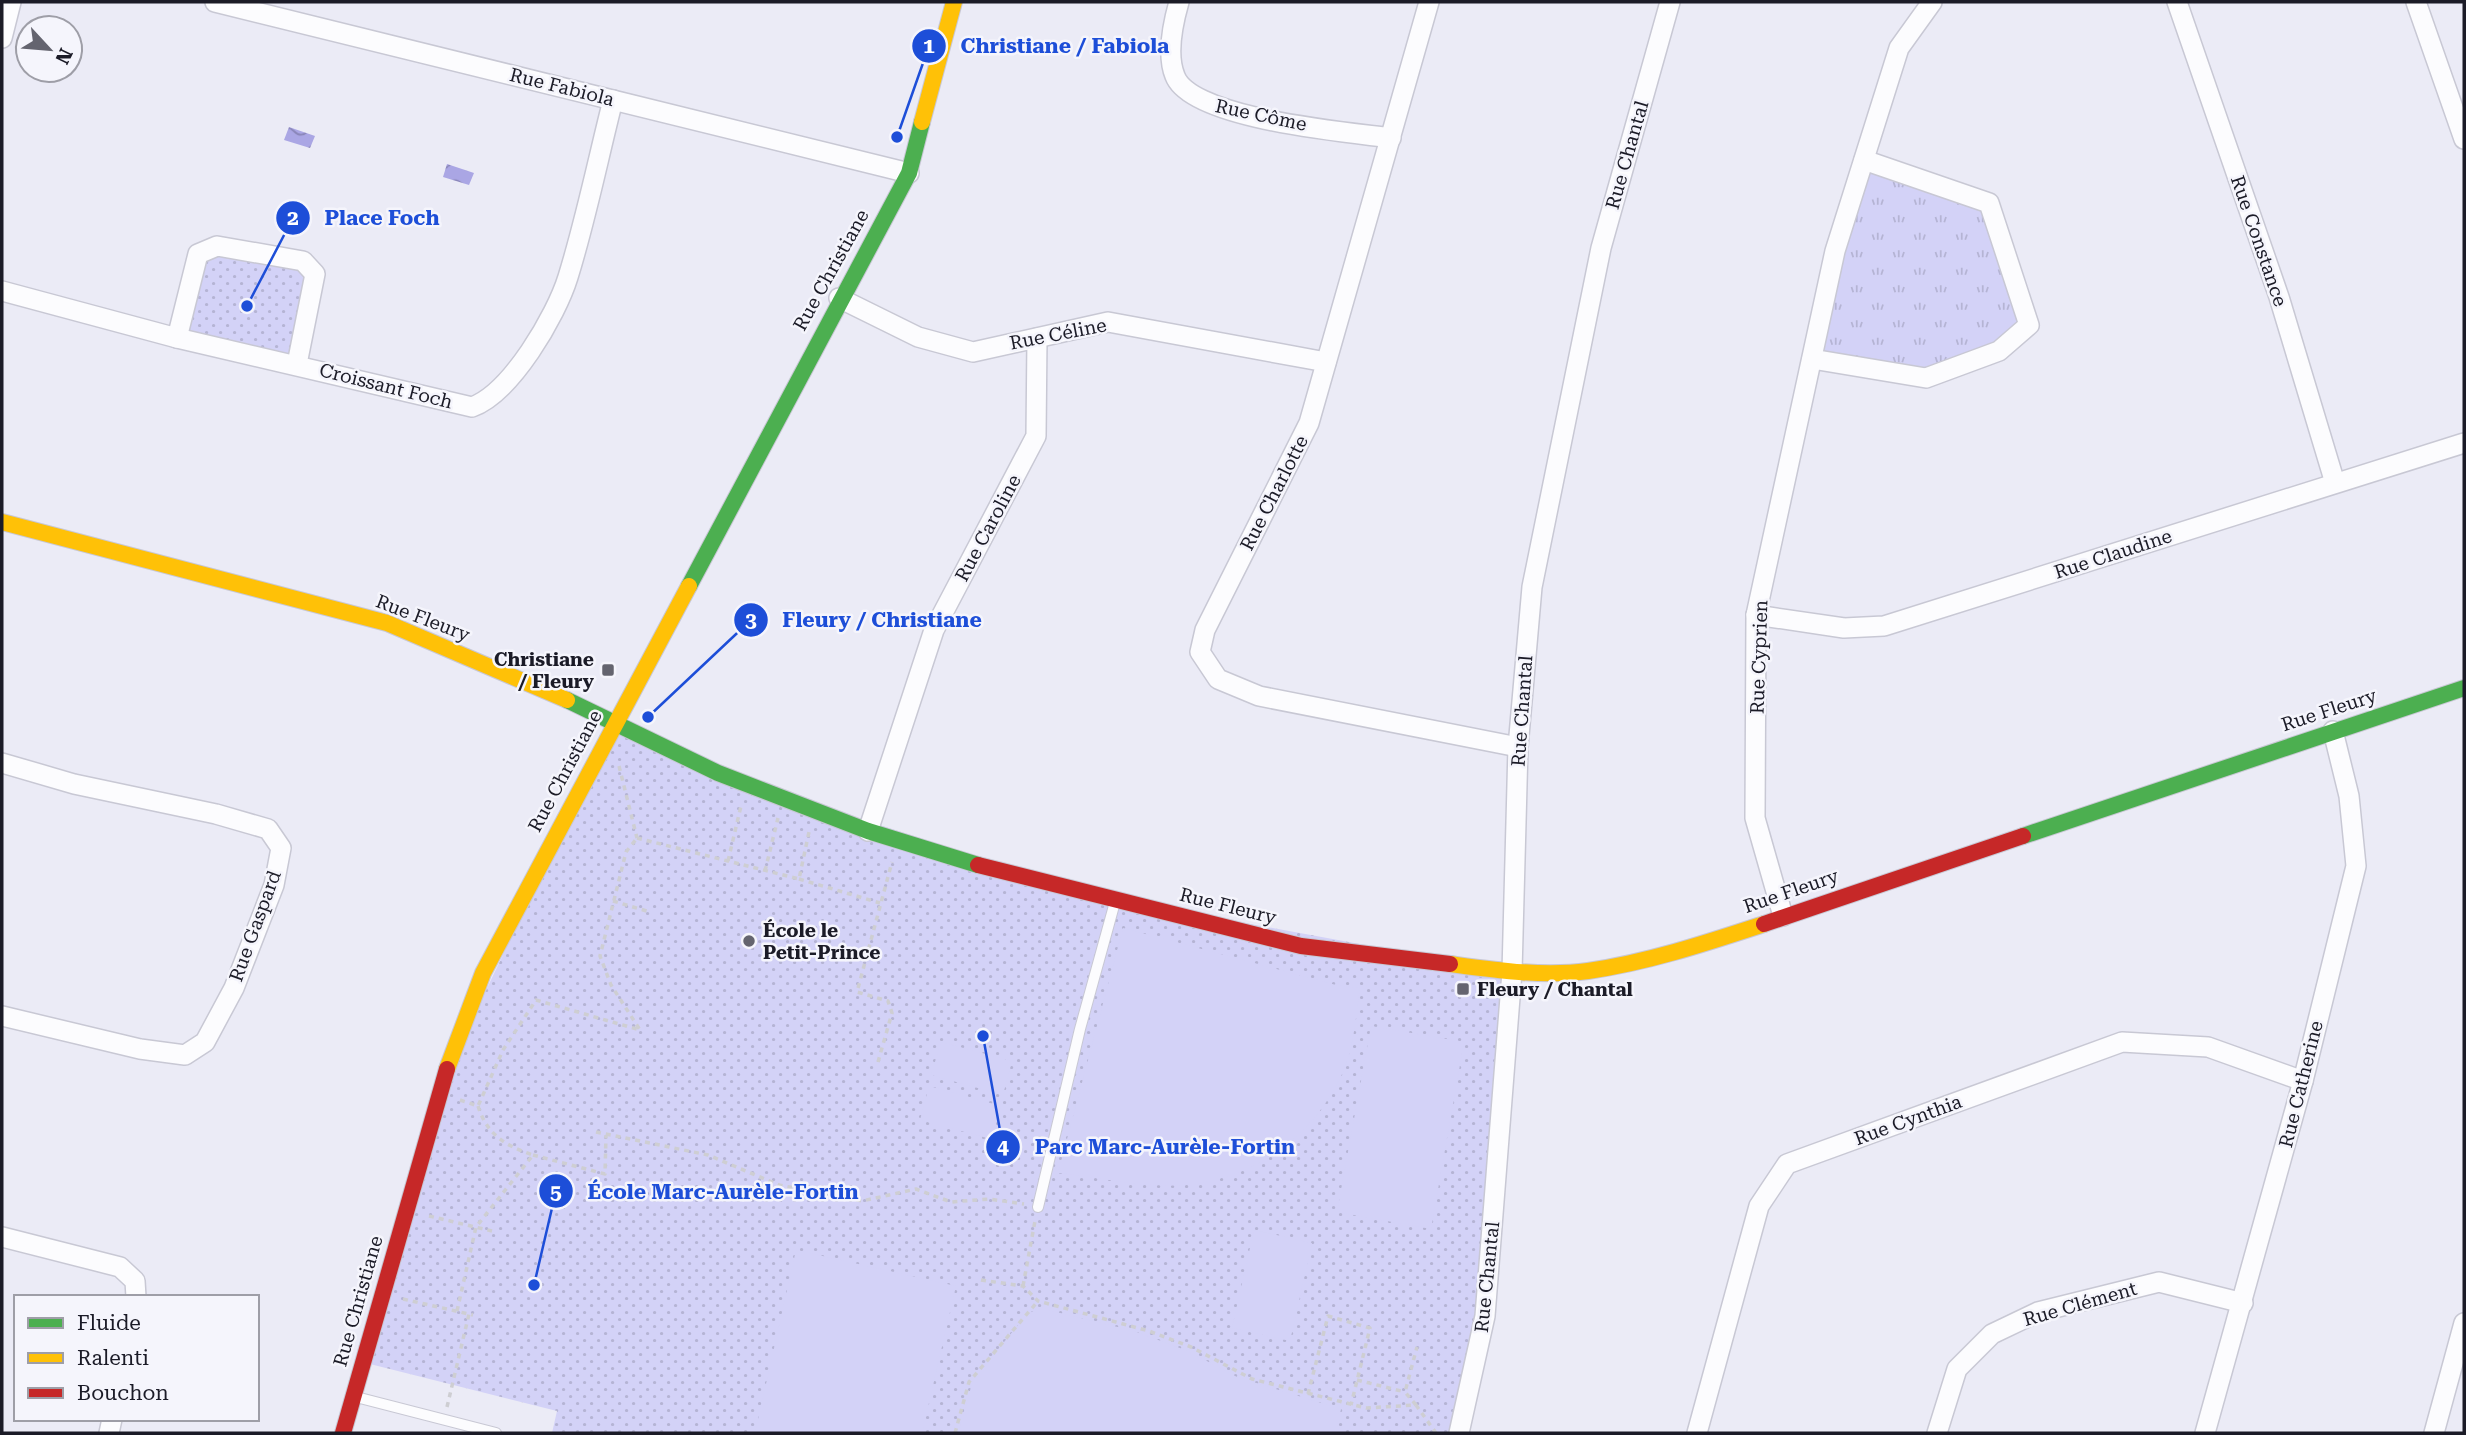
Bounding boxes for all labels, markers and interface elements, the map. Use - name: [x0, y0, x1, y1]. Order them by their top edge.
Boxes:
- north arrow: [14, 14, 84, 84]
- callout: Christiane / Fabiola: [912, 25, 1183, 67]
- text: 1: [923, 34, 935, 58]
- text: Christiane / Fabiola: [961, 34, 1170, 58]
- text: N: [50, 45, 77, 68]
- street label: Rue Fabiola: [507, 63, 617, 111]
- street label: Rue Côme: [1213, 94, 1309, 136]
- street label: Rue Chantal: [1601, 98, 1653, 212]
- street label: Rue Constance: [2226, 172, 2292, 310]
- callout: Place Foch: [276, 197, 454, 239]
- street label: Rue Christiane: [788, 205, 874, 335]
- text: 2: [287, 206, 299, 230]
- text: Place Foch: [325, 206, 439, 230]
- street label: Rue Céline: [1007, 313, 1109, 355]
- street label: Croissant Foch: [317, 358, 455, 414]
- street label: Rue Charlotte: [1235, 432, 1313, 554]
- street label: Rue Caroline: [950, 471, 1026, 585]
- street label: Rue Claudine: [2051, 524, 2175, 584]
- street label: Rue Fleury: [373, 590, 474, 647]
- callout: Fleury / Christiane: [733, 599, 996, 641]
- street label: Rue Cyprien: [1746, 600, 1772, 714]
- text: 3: [745, 608, 757, 632]
- text: Fleury / Christiane: [782, 608, 982, 632]
- place label: Christiane / Fleury: [494, 648, 595, 693]
- street label: Rue Chantal: [1507, 654, 1537, 767]
- marker: Christiane / Fleury: [600, 662, 616, 678]
- street label: Rue Fleury: [2278, 684, 2380, 736]
- street label: Rue Christiane: [523, 706, 607, 836]
- street label: Rue Fleury: [1740, 864, 1842, 918]
- street label: Rue Gaspard: [224, 867, 286, 985]
- street label: Rue Fleury: [1177, 883, 1280, 929]
- place label: École le Petit-Prince: [763, 919, 880, 964]
- marker: École le Petit-Prince: [741, 933, 757, 949]
- place label: Fleury / Chantal: [1477, 978, 1633, 1001]
- marker: Fleury / Chantal: [1455, 981, 1471, 997]
- street label: Rue Catherine: [2274, 1018, 2328, 1150]
- street label: Rue Cynthia: [1851, 1090, 1966, 1150]
- callout: Parc Marc-Aurèle-Fortin: [986, 1126, 1309, 1168]
- text: 4: [997, 1135, 1009, 1159]
- text: Parc Marc-Aurèle-Fortin: [1035, 1135, 1295, 1159]
- callout: École Marc-Aurèle-Fortin: [539, 1170, 873, 1212]
- text: École Marc-Aurèle-Fortin: [587, 1179, 859, 1204]
- text: 5: [550, 1180, 562, 1204]
- street label: Rue Chantal: [1470, 1220, 1504, 1334]
- street label: Rue Christiane: [328, 1233, 388, 1369]
- street label: Rue Clément: [2021, 1277, 2139, 1331]
- legend: [14, 1295, 259, 1421]
- text: Fluide: [77, 1311, 141, 1335]
- text: Ralenti: [77, 1346, 149, 1370]
- text: Bouchon: [77, 1381, 169, 1405]

